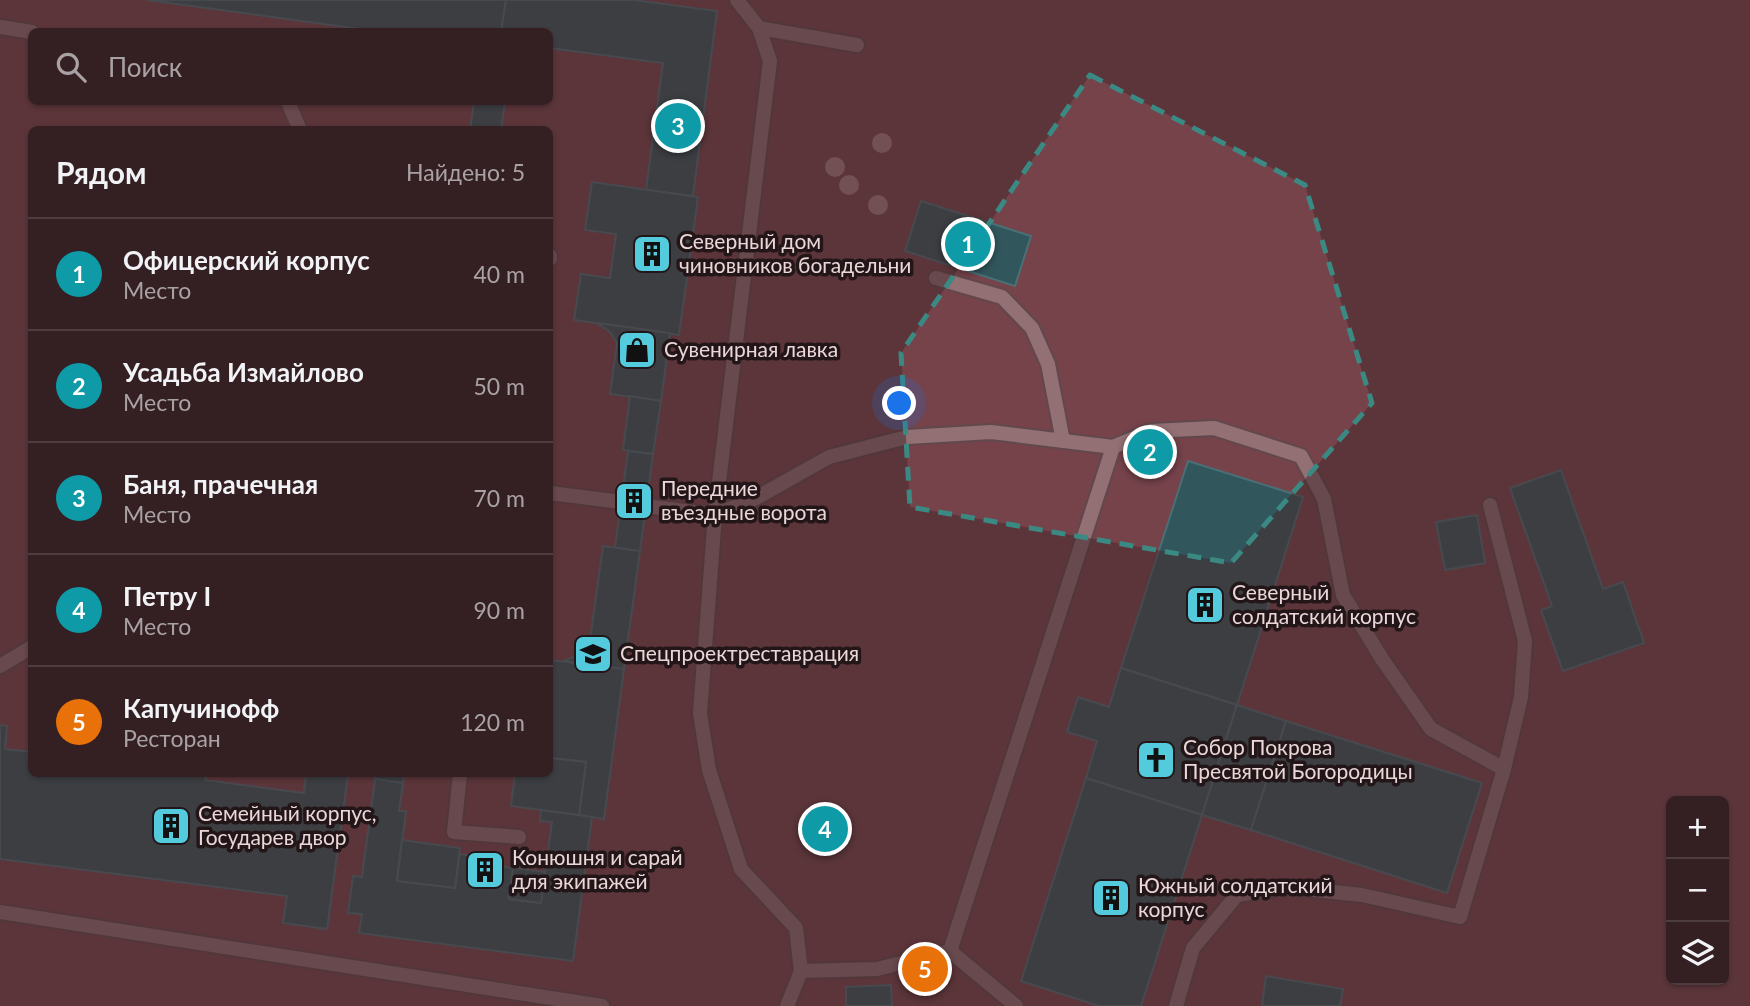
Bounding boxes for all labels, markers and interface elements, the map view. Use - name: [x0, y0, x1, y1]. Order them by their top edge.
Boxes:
- search box: [28, 28, 553, 105]
- icon: search: [52, 48, 90, 86]
- text: Поиск: [108, 51, 182, 83]
- pin: 3: [655, 100, 701, 152]
- text: Рядом: [56, 154, 146, 190]
- text: Найдено: 5: [406, 158, 525, 186]
- pin: 1: [945, 218, 991, 270]
- place label: Северный дом чиновников богадельни: [679, 228, 911, 277]
- building icon: Северный дом чиновников богадельни: [631, 233, 673, 275]
- text: Офицерский корпус: [123, 244, 370, 276]
- text: 1: [72, 260, 86, 288]
- text: 40 m: [474, 260, 525, 288]
- text: Место: [123, 276, 191, 304]
- shop icon: Сувенирная лавка: [616, 329, 658, 371]
- place label: Сувенирная лавка: [664, 336, 838, 361]
- text: Усадьба Измайлово: [123, 356, 364, 388]
- text: 2: [72, 372, 86, 400]
- text: 50 m: [474, 372, 525, 400]
- your location: [882, 386, 916, 420]
- text: Место: [123, 388, 191, 416]
- pin: 2: [1127, 426, 1173, 478]
- text: Баня, прачечная: [123, 468, 318, 500]
- place label: Передние въездные ворота: [661, 475, 827, 524]
- building icon: Передние въездные ворота: [613, 480, 655, 522]
- text: 3: [72, 484, 86, 512]
- text: 70 m: [474, 484, 525, 512]
- text: Место: [123, 500, 191, 528]
- place label: Северный солдатский корпус: [1232, 579, 1416, 628]
- text: Петру I: [123, 580, 211, 612]
- building icon: Северный солдатский корпус: [1184, 584, 1226, 626]
- text: 4: [72, 596, 86, 624]
- text: 90 m: [474, 596, 525, 624]
- text: Место: [123, 612, 191, 640]
- school or university icon: Спецпроектреставрация: [572, 633, 614, 675]
- place label: Спецпроектреставрация: [620, 640, 859, 665]
- text: Капучинофф: [123, 692, 279, 724]
- text: 5: [72, 708, 86, 736]
- text: 120 m: [460, 708, 525, 736]
- text: Ресторан: [123, 724, 221, 752]
- place label: Собор Покрова Пресвятой Богородицы: [1183, 734, 1413, 783]
- church icon: Собор Покрова Пресвятой Богородицы: [1135, 739, 1177, 781]
- map controls: [1666, 796, 1729, 985]
- button: +: [1666, 796, 1729, 859]
- place label: Семейный корпус, Государев двор: [198, 800, 377, 849]
- pin: 4: [802, 803, 848, 855]
- building icon: Семейный корпус, Государев двор: [150, 805, 192, 847]
- place label: Конюшня и сарай для экипажей: [512, 844, 682, 893]
- building icon: Конюшня и сарай для экипажей: [464, 849, 506, 891]
- button: −: [1666, 859, 1729, 922]
- place label: Южный солдатский корпус: [1138, 872, 1333, 921]
- building icon: Южный солдатский корпус: [1090, 877, 1132, 919]
- button: layers: [1666, 922, 1729, 985]
- pin: 5: [902, 943, 948, 995]

